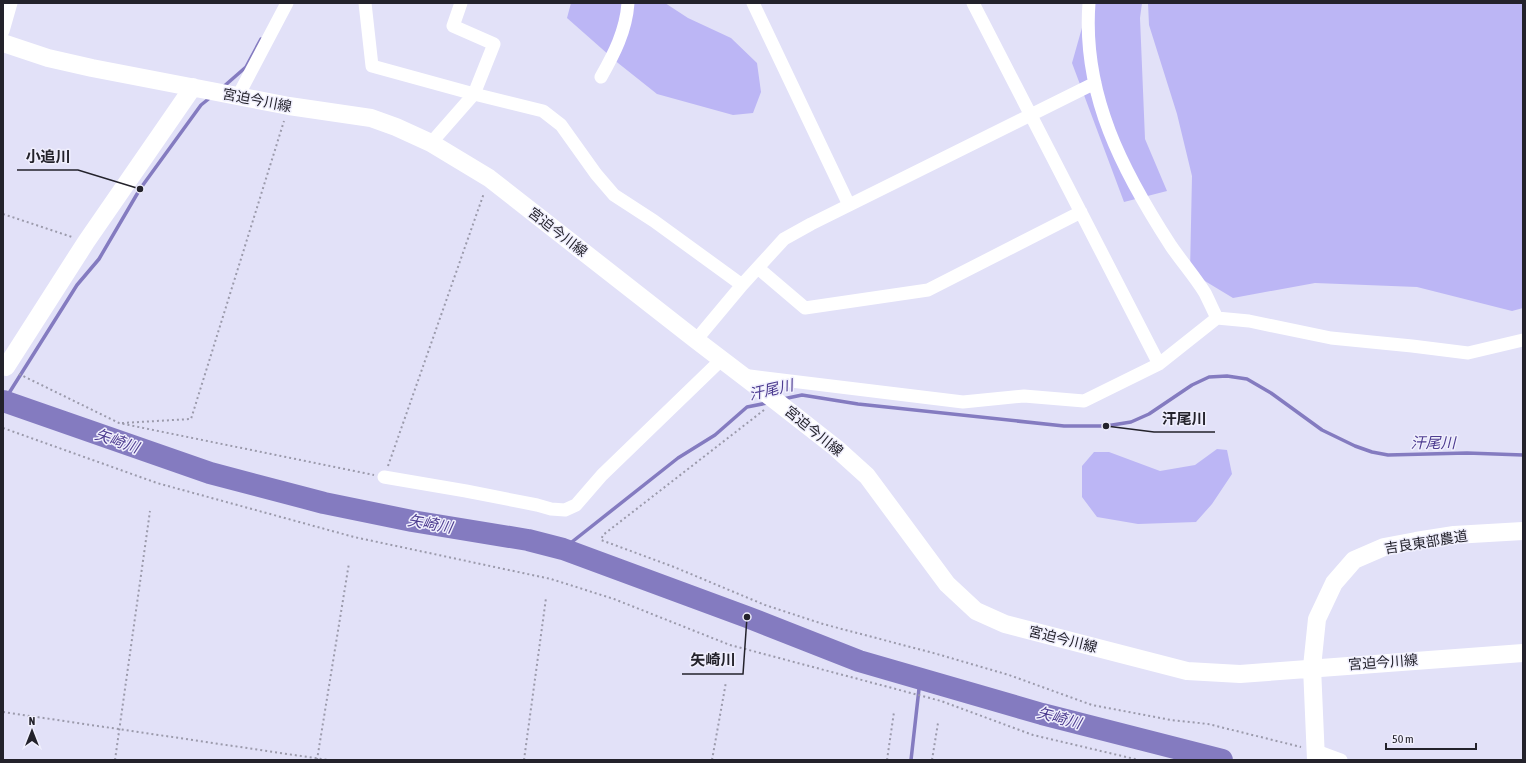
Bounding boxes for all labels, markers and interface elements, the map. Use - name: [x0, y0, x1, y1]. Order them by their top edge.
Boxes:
- street label: 宮迫今川線: [221, 85, 293, 115]
- callout: 小追川: [17, 143, 78, 170]
- text: 小追川: [25, 148, 71, 165]
- street label: 宮迫今川線: [525, 204, 591, 260]
- water label: 汗尾川: [747, 376, 797, 403]
- street label: 宮迫今川線: [782, 403, 846, 459]
- callout: 汗尾川: [1154, 405, 1215, 432]
- text: 汗尾川: [1161, 410, 1207, 427]
- water label: 矢崎川: [93, 425, 143, 457]
- water label: 汗尾川: [1410, 434, 1457, 451]
- water label: 矢崎川: [406, 511, 456, 536]
- street label: 吉良東部農道: [1383, 528, 1469, 556]
- street label: 宮迫今川線: [1027, 623, 1099, 655]
- callout: 矢崎川: [682, 647, 743, 674]
- text: 矢崎川: [690, 651, 736, 668]
- street label: 宮迫今川線: [1348, 652, 1418, 672]
- water label: 矢崎川: [1035, 703, 1085, 732]
- north arrow: [12, 711, 52, 751]
- text: N: [29, 715, 35, 727]
- scale bar: [1386, 725, 1476, 751]
- text: 50 m: [1392, 732, 1414, 746]

